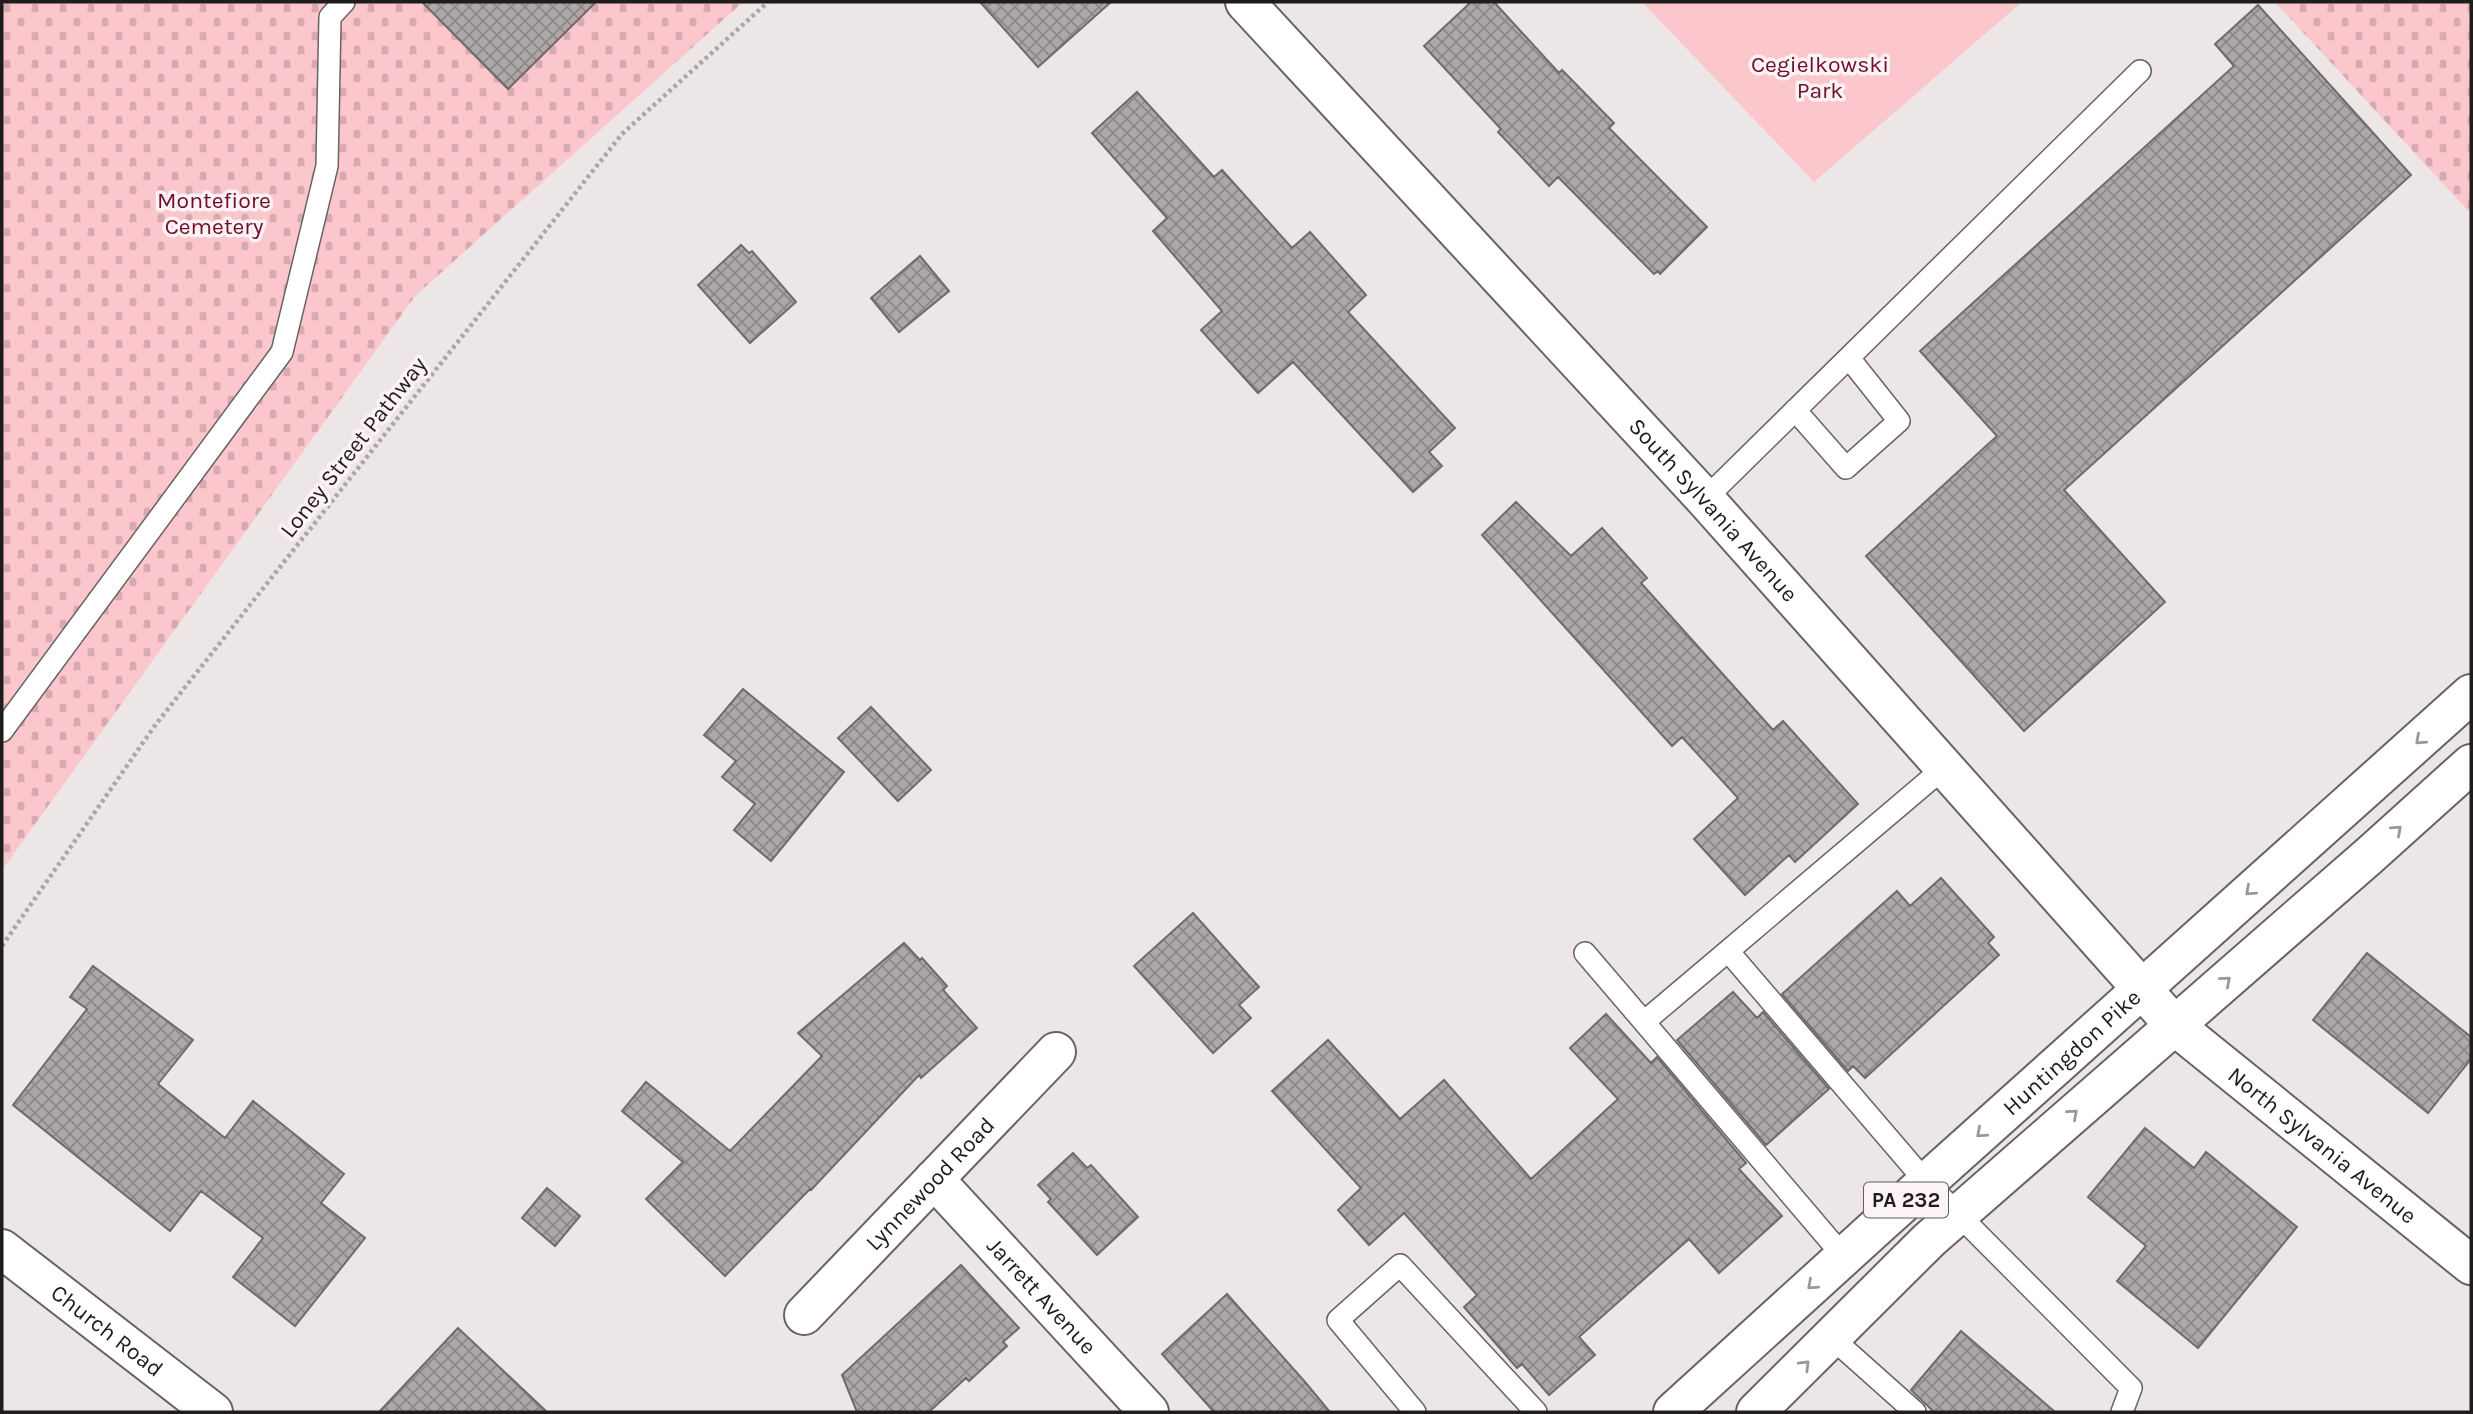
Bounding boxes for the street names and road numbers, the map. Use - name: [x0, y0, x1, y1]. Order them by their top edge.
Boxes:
- street label: Loney Street Pathway: [274, 351, 432, 543]
- street label: South Sylvania Avenue: [1623, 413, 1803, 608]
- street label: Huntingdon Pike: [1997, 984, 2146, 1121]
- street label: North Sylvania Avenue: [2223, 1061, 2422, 1230]
- street label: Lynnewood Road: [860, 1112, 1000, 1256]
- road number: PA 232: [1864, 1182, 1948, 1218]
- street label: Jarrett Avenue: [981, 1232, 1102, 1360]
- street label: Church Road: [45, 1279, 168, 1382]

